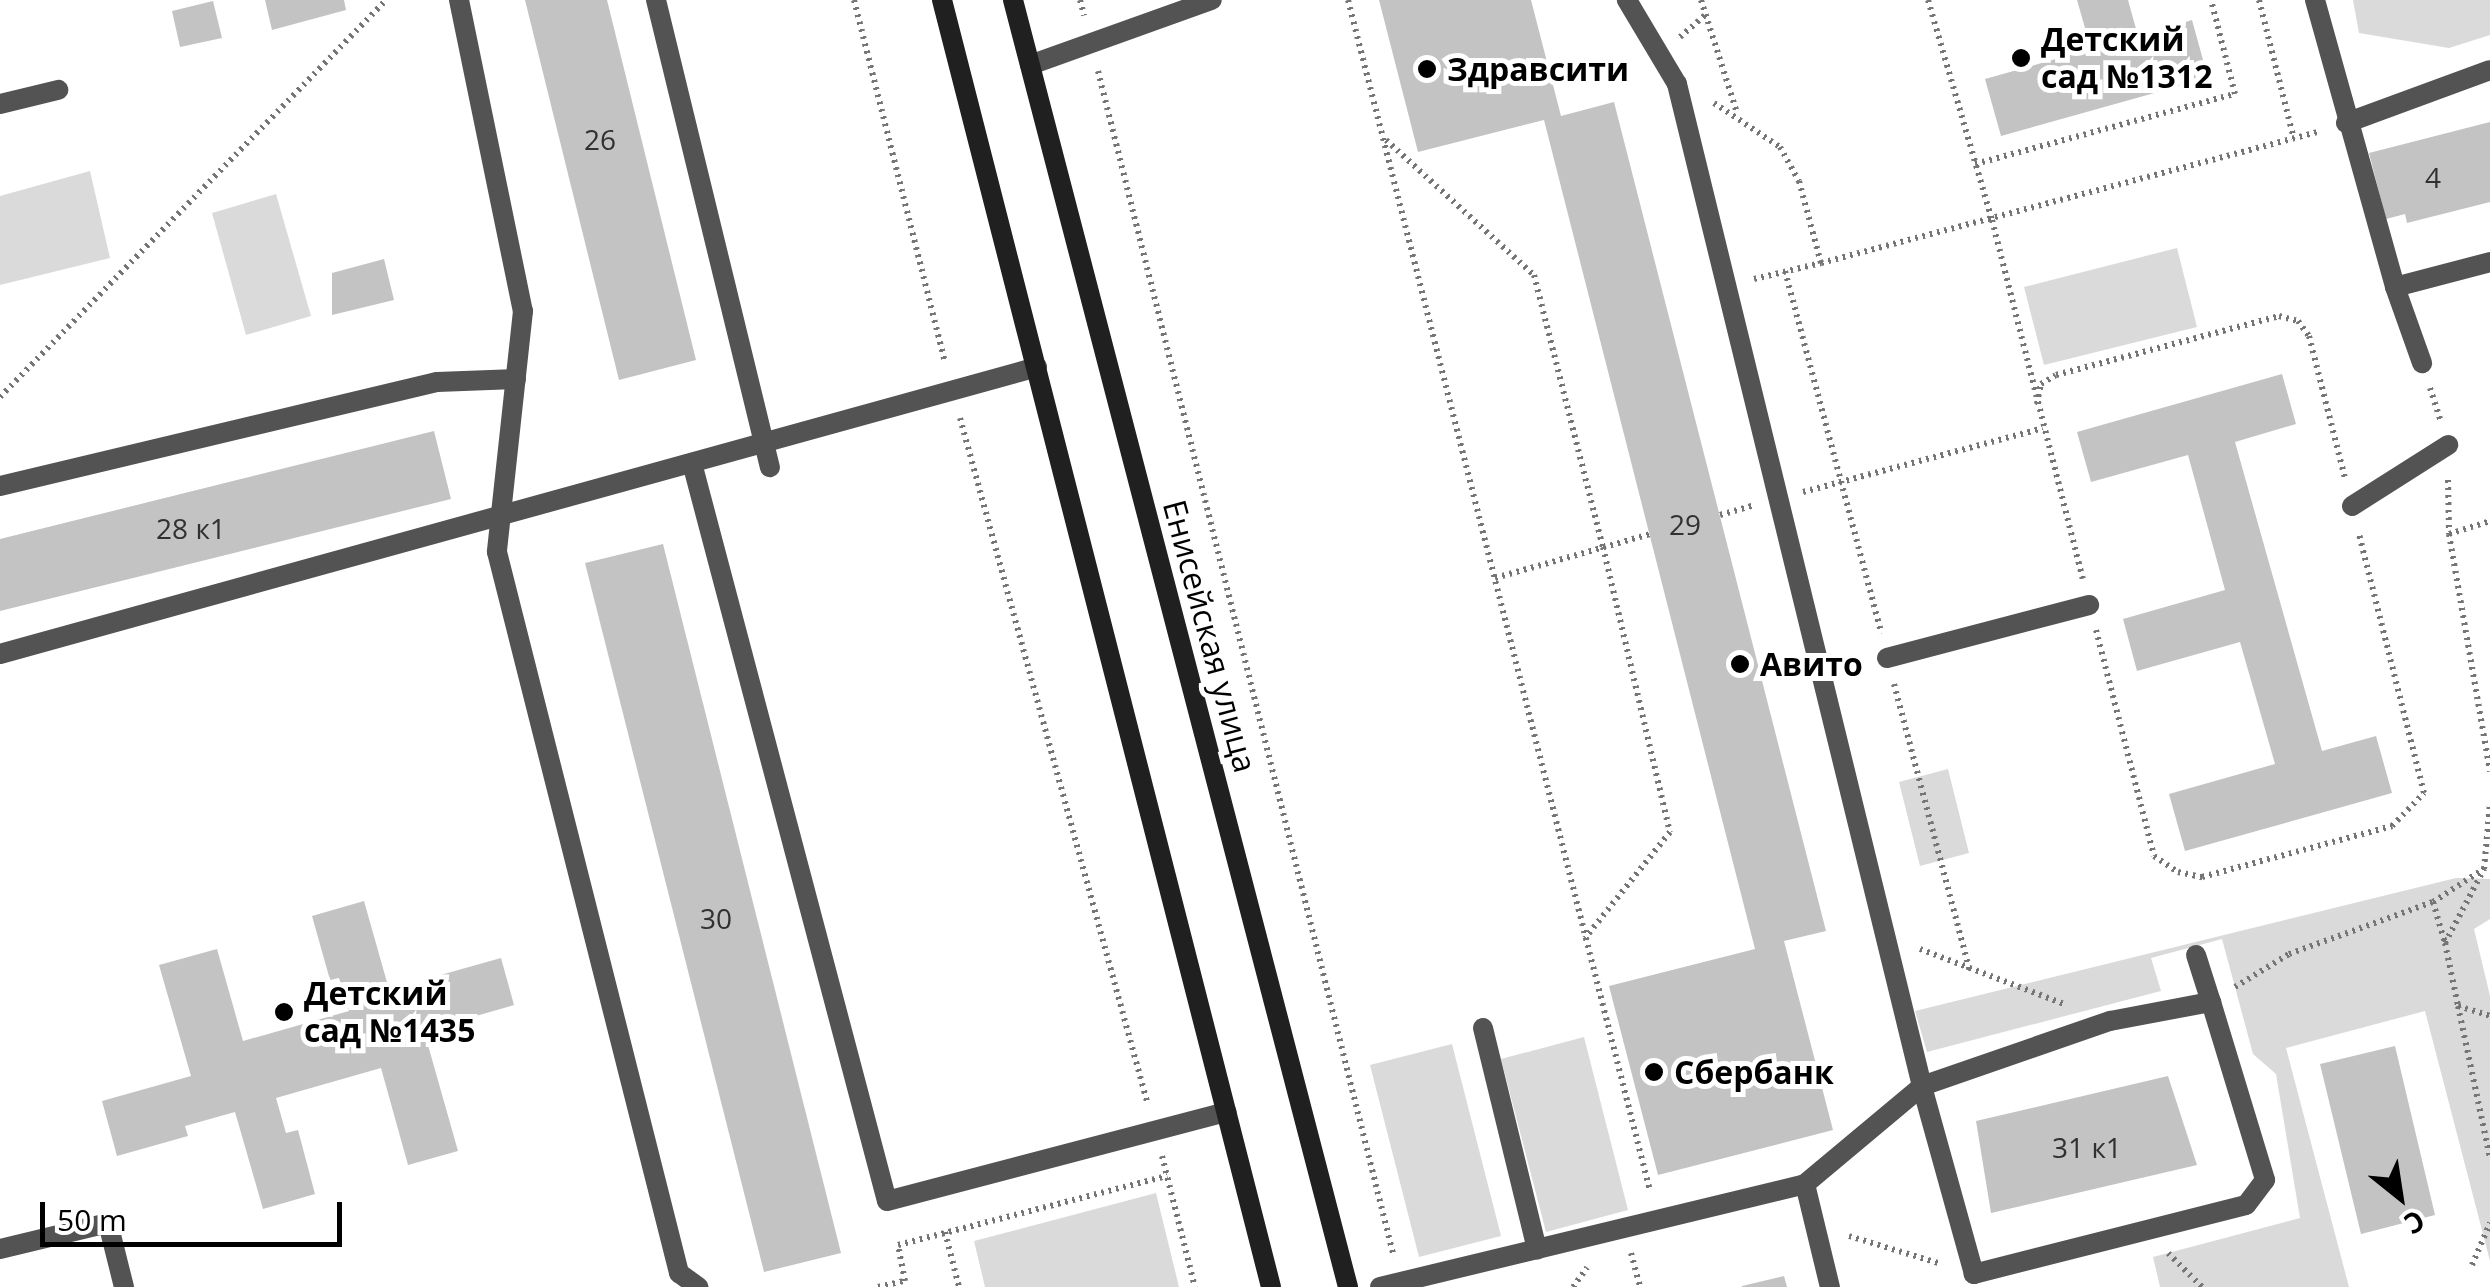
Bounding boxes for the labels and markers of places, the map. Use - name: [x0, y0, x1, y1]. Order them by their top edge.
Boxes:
- place label: Детский сад №1312: [2041, 21, 2212, 96]
- marker: Детский сад №1312: [2010, 47, 2032, 69]
- place label: Здравсити: [1447, 50, 1629, 88]
- marker: Здравсити: [1416, 58, 1438, 80]
- place label: Авито: [1760, 645, 1863, 683]
- marker: Авито: [1729, 653, 1751, 675]
- place label: Детский сад №1435: [304, 975, 475, 1050]
- marker: Детский сад №1435: [273, 1001, 295, 1023]
- place label: Сбербанк: [1674, 1053, 1834, 1091]
- marker: Сбербанк: [1643, 1061, 1665, 1083]

